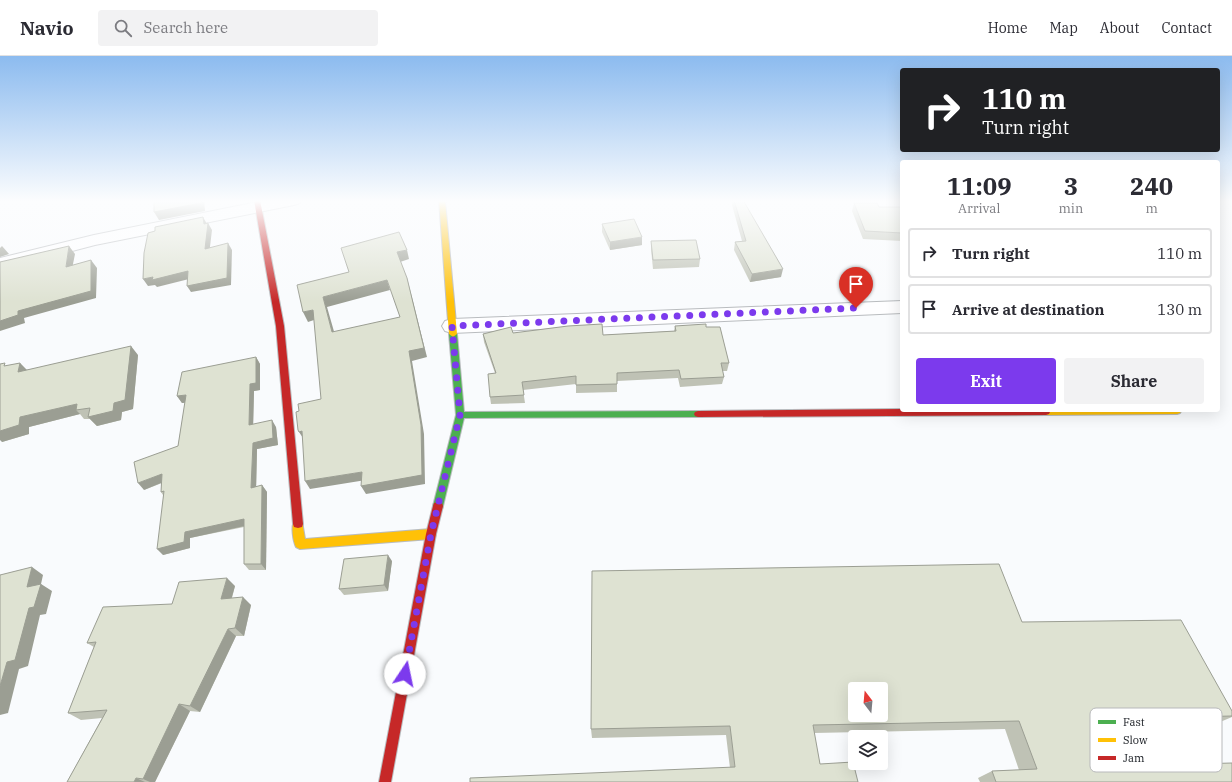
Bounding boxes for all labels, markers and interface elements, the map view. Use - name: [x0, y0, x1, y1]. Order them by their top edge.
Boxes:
- search box: [98, 10, 378, 46]
- text: Navio: [20, 16, 74, 40]
- icon: search: [112, 17, 134, 39]
- text: Search here: [144, 18, 228, 37]
- text: Home: [988, 19, 1027, 37]
- text: Map: [1049, 19, 1078, 37]
- text: About: [1100, 19, 1139, 37]
- text: Contact: [1161, 19, 1212, 37]
- text: 110 m: [982, 80, 1066, 117]
- icon: right: [916, 84, 968, 136]
- text: Turn right: [982, 116, 1069, 139]
- text: 11:09: [947, 170, 1012, 202]
- text: 3: [1064, 170, 1078, 202]
- text: 240: [1130, 170, 1173, 202]
- text: Arrival: [958, 200, 1000, 217]
- text: min: [1058, 200, 1083, 217]
- text: m: [1145, 200, 1158, 217]
- icon: right: [918, 242, 940, 264]
- text: Turn right: [952, 244, 1030, 263]
- text: 110 m: [1157, 244, 1202, 263]
- pin: [839, 267, 873, 308]
- icon: arrive: [845, 273, 867, 295]
- icon: arrive: [918, 298, 940, 320]
- text: Arrive at destination: [952, 300, 1104, 319]
- text: 130 m: [1157, 300, 1202, 319]
- button: Exit: [916, 358, 1056, 404]
- button: Share: [1064, 358, 1204, 404]
- position arrow: [384, 653, 426, 695]
- north arrow: [848, 682, 888, 722]
- map controls: [848, 682, 888, 770]
- legend: [1090, 708, 1222, 772]
- text: Fast: [1123, 715, 1145, 729]
- button: layers: [848, 730, 888, 770]
- text: Slow: [1123, 733, 1148, 747]
- text: Jam: [1123, 751, 1145, 765]

